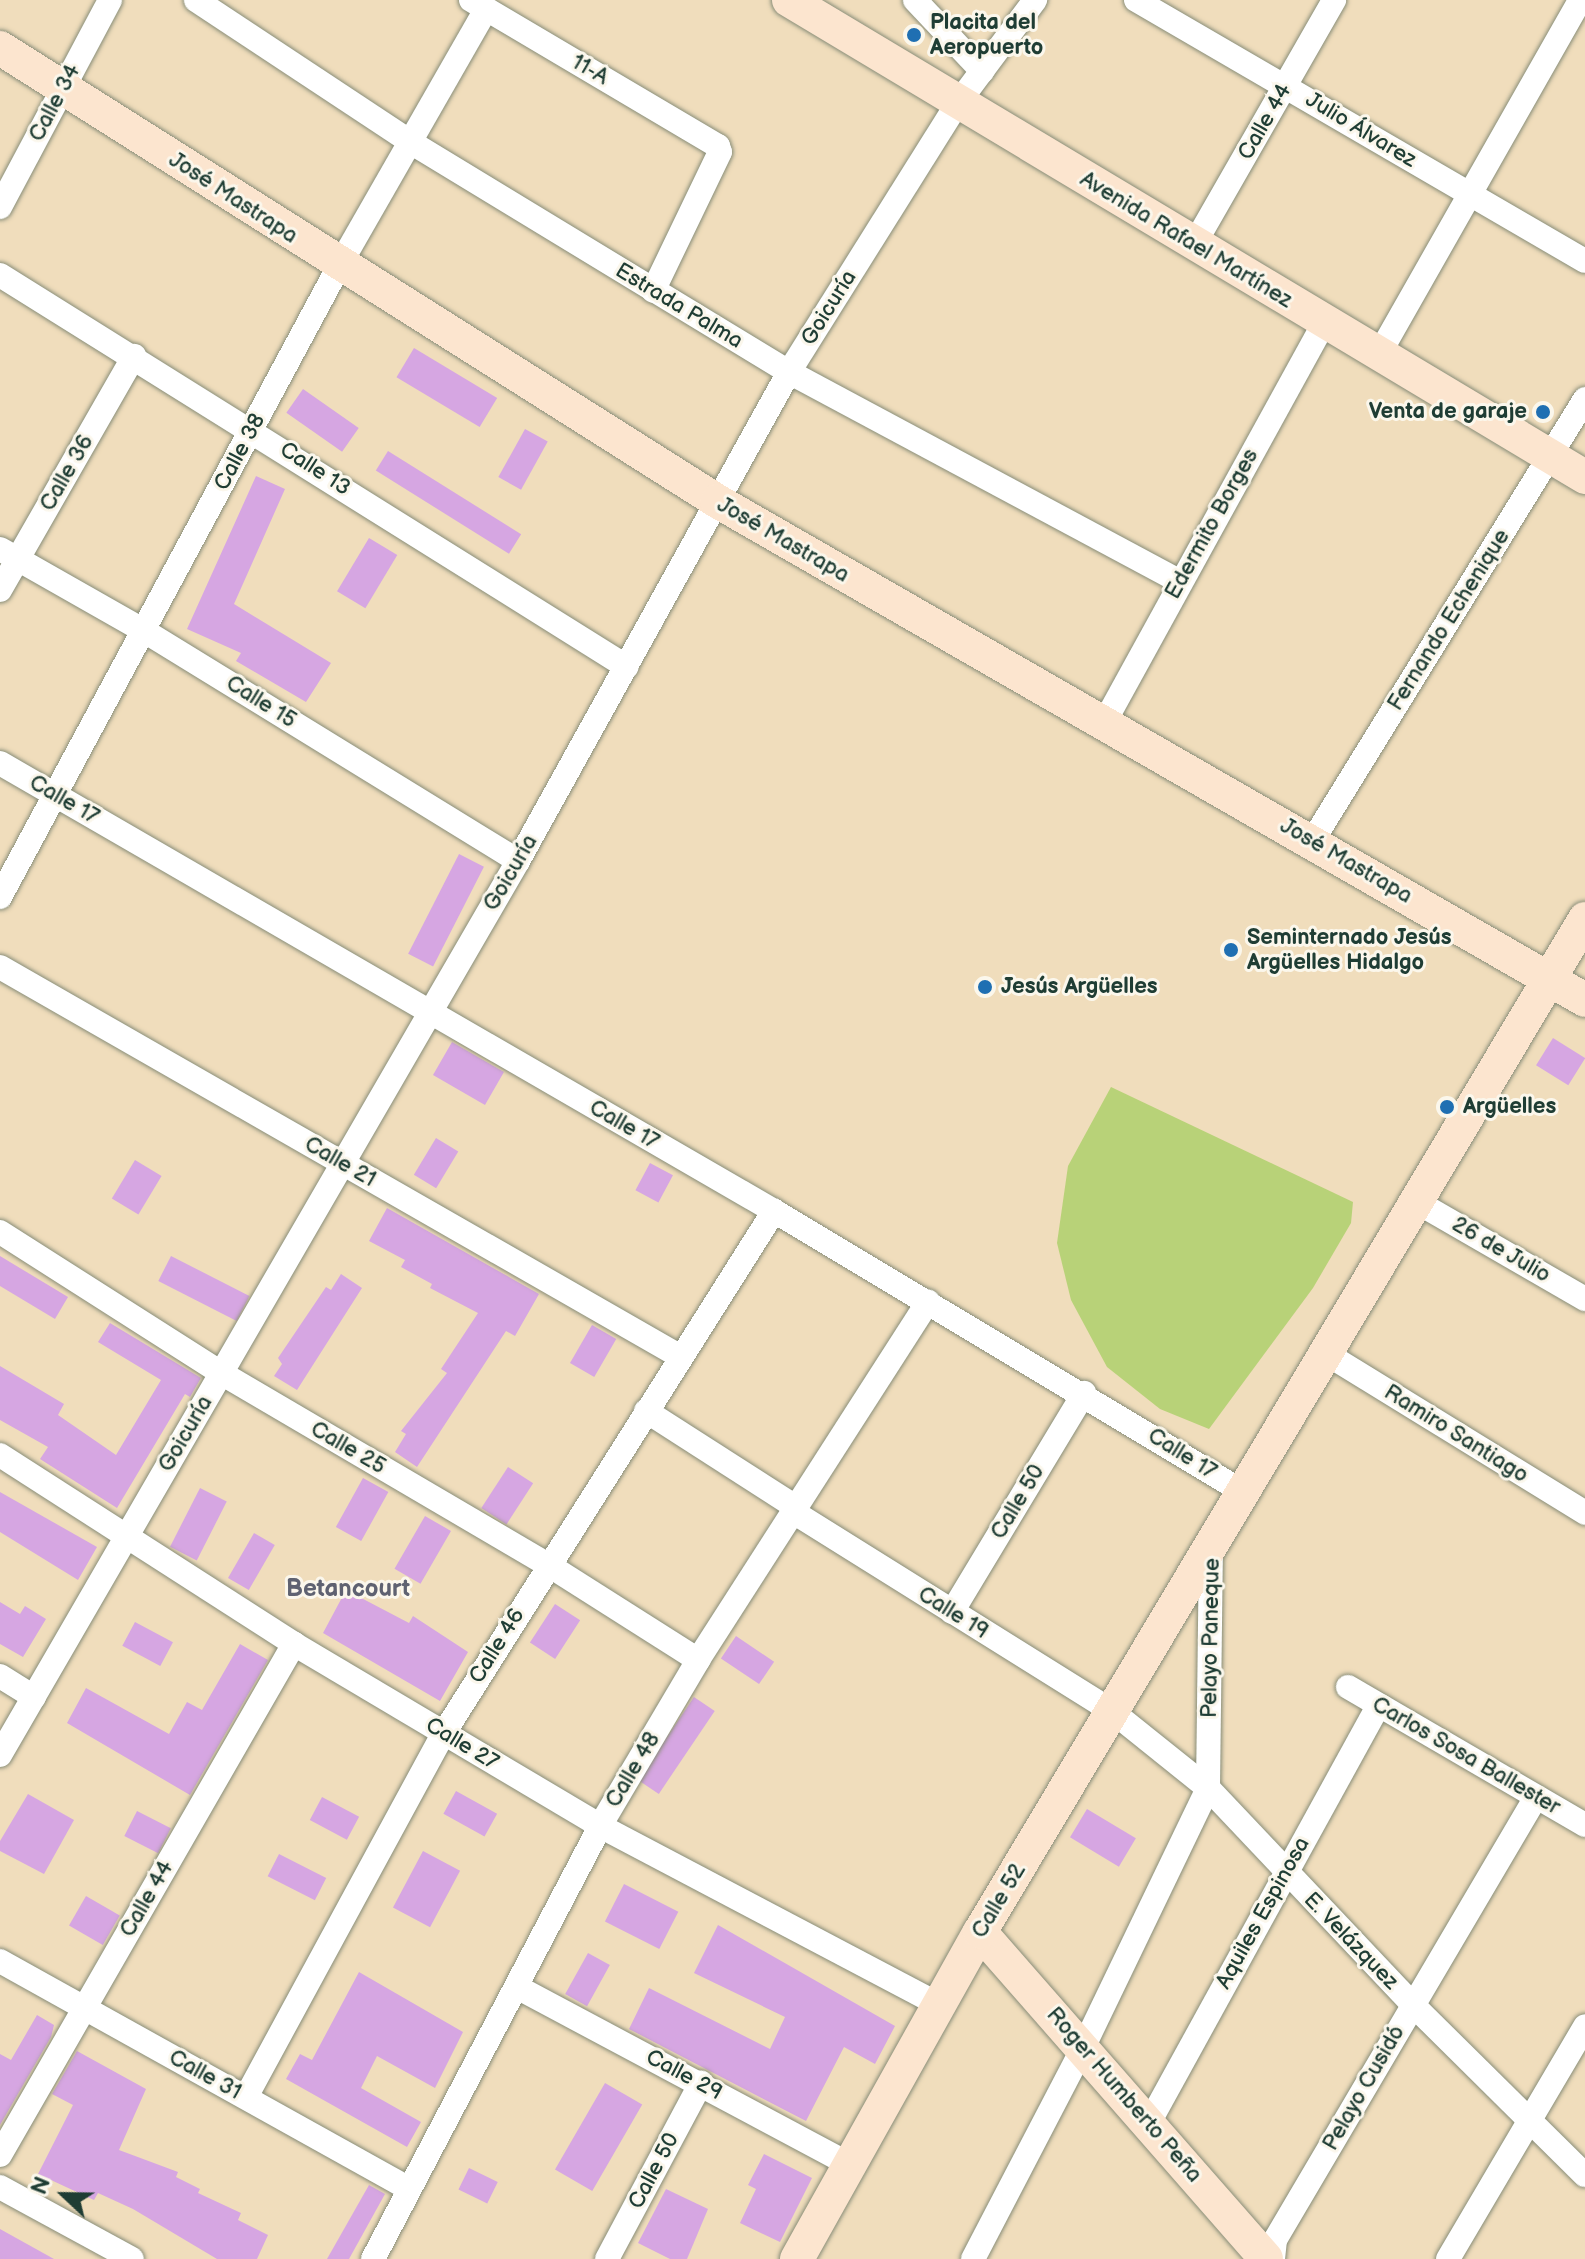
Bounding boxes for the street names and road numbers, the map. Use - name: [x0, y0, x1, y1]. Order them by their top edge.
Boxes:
- street label: 11-A: [567, 49, 613, 91]
- street label: Calle 34: [24, 60, 86, 146]
- street label: Calle 44: [1233, 79, 1297, 165]
- street label: Julio Álvarez: [1301, 87, 1421, 173]
- street label: José Mastrapa: [164, 147, 302, 249]
- street label: Avenida Rafael Martínez: [1075, 166, 1297, 314]
- street label: Estrada Palma: [610, 258, 748, 354]
- street label: Goicuría: [796, 266, 862, 350]
- street label: Calle 38: [209, 409, 271, 495]
- street label: Calle 36: [35, 430, 99, 516]
- street label: Calle 13: [275, 436, 355, 502]
- street label: Edermito Borges: [1160, 444, 1264, 604]
- street label: José Mastrapa: [712, 492, 854, 588]
- street label: Fernando Echenique: [1382, 524, 1516, 716]
- street label: Calle 15: [221, 670, 301, 734]
- street label: Calle 17: [24, 770, 104, 830]
- street label: José Mastrapa: [1275, 813, 1417, 909]
- street label: Goicuría: [479, 830, 543, 916]
- street label: Calle 17: [584, 1095, 664, 1155]
- street label: Calle 21: [300, 1131, 380, 1193]
- street label: 26 de Julio: [1447, 1211, 1555, 1289]
- street label: Ramiro Santiago: [1379, 1379, 1533, 1489]
- street label: Goicuría: [154, 1391, 218, 1477]
- street label: Calle 25: [306, 1416, 390, 1480]
- street label: Calle 17: [1143, 1423, 1221, 1485]
- street label: Calle 50: [985, 1460, 1051, 1544]
- street label: Pelayo Paneque: [1196, 1558, 1226, 1718]
- street label: Calle 19: [913, 1581, 993, 1645]
- street label: Calle 46: [464, 1604, 530, 1688]
- street label: Carlos Sosa Ballester: [1367, 1691, 1565, 1821]
- street label: Calle 27: [421, 1712, 503, 1776]
- street label: Calle 48: [600, 1728, 666, 1812]
- street label: Aquiles Espinosa: [1210, 1833, 1316, 1993]
- street label: Calle 44: [115, 1856, 179, 1942]
- street label: Calle 52: [966, 1859, 1032, 1943]
- street label: E. Velázquez: [1298, 1887, 1404, 1995]
- street label: Roger Humberto Peña: [1041, 2002, 1207, 2188]
- street label: Pelayo Cusidó: [1318, 2021, 1410, 2155]
- street label: Calle 31: [164, 2044, 246, 2106]
- street label: Calle 29: [641, 2044, 727, 2106]
- street label: Calle 50: [623, 2128, 685, 2214]

